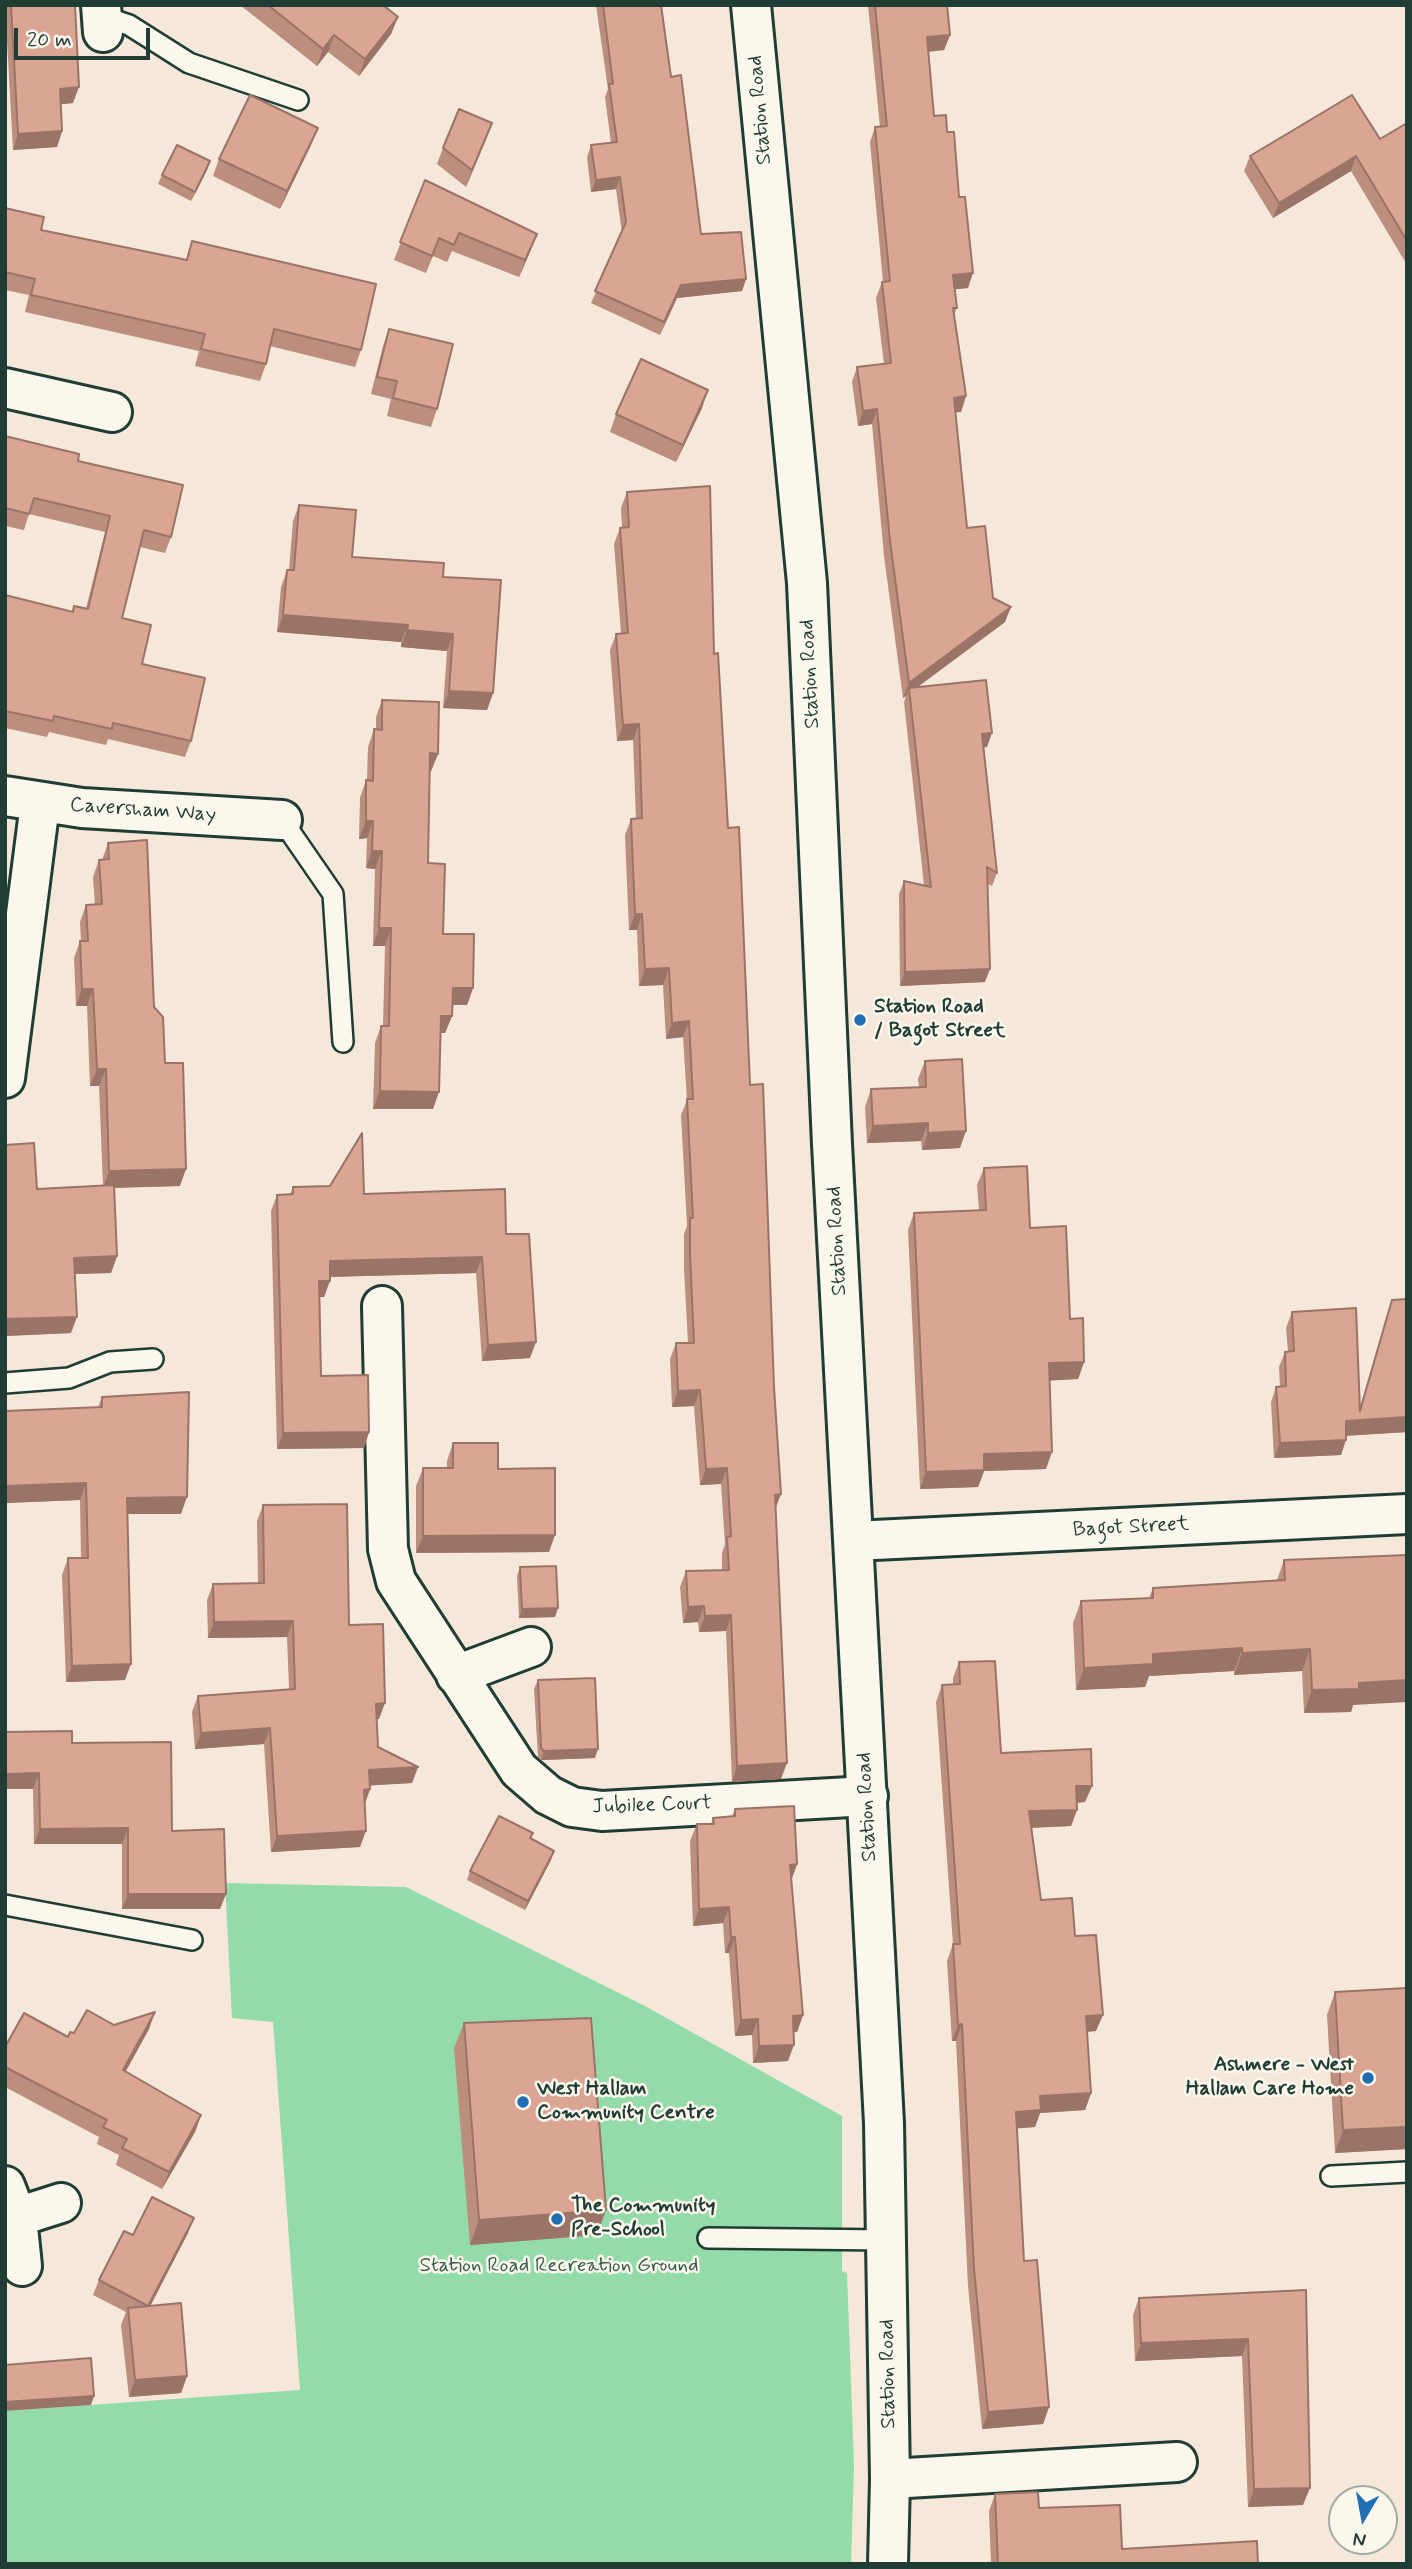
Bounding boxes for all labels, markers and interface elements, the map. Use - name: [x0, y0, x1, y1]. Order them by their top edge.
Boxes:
- scale bar: [18, 14, 154, 58]
- text: 20 m: [27, 26, 72, 54]
- street label: Station Road: [744, 54, 778, 166]
- street label: Station Road: [796, 618, 826, 730]
- street label: Caversham Way: [69, 793, 217, 829]
- place label: Station Road / Bagot Street: [874, 995, 1005, 1045]
- marker: Station Road / Bagot Street: [852, 1012, 868, 1028]
- street label: Station Road: [823, 1185, 853, 1297]
- street label: Bagot Street: [1072, 1512, 1190, 1544]
- street label: Station Road: [853, 1751, 883, 1863]
- street label: Jubilee Court: [592, 1791, 712, 1821]
- place label: Ashmere - West Hallam Care Home: [1186, 2053, 1354, 2103]
- marker: Ashmere - West Hallam Care Home: [1360, 2070, 1376, 2086]
- place label: West Hallam Community Centre: [537, 2077, 715, 2127]
- marker: West Hallam Community Centre: [515, 2094, 531, 2110]
- place label: The Community Pre-School: [571, 2194, 715, 2244]
- marker: The Community Pre-School: [549, 2211, 565, 2227]
- park label: Station Road Recreation Ground: [419, 2254, 699, 2280]
- street label: Station Road: [875, 2319, 903, 2429]
- north arrow: [1328, 2485, 1398, 2555]
- text: N: [1351, 2526, 1368, 2553]

